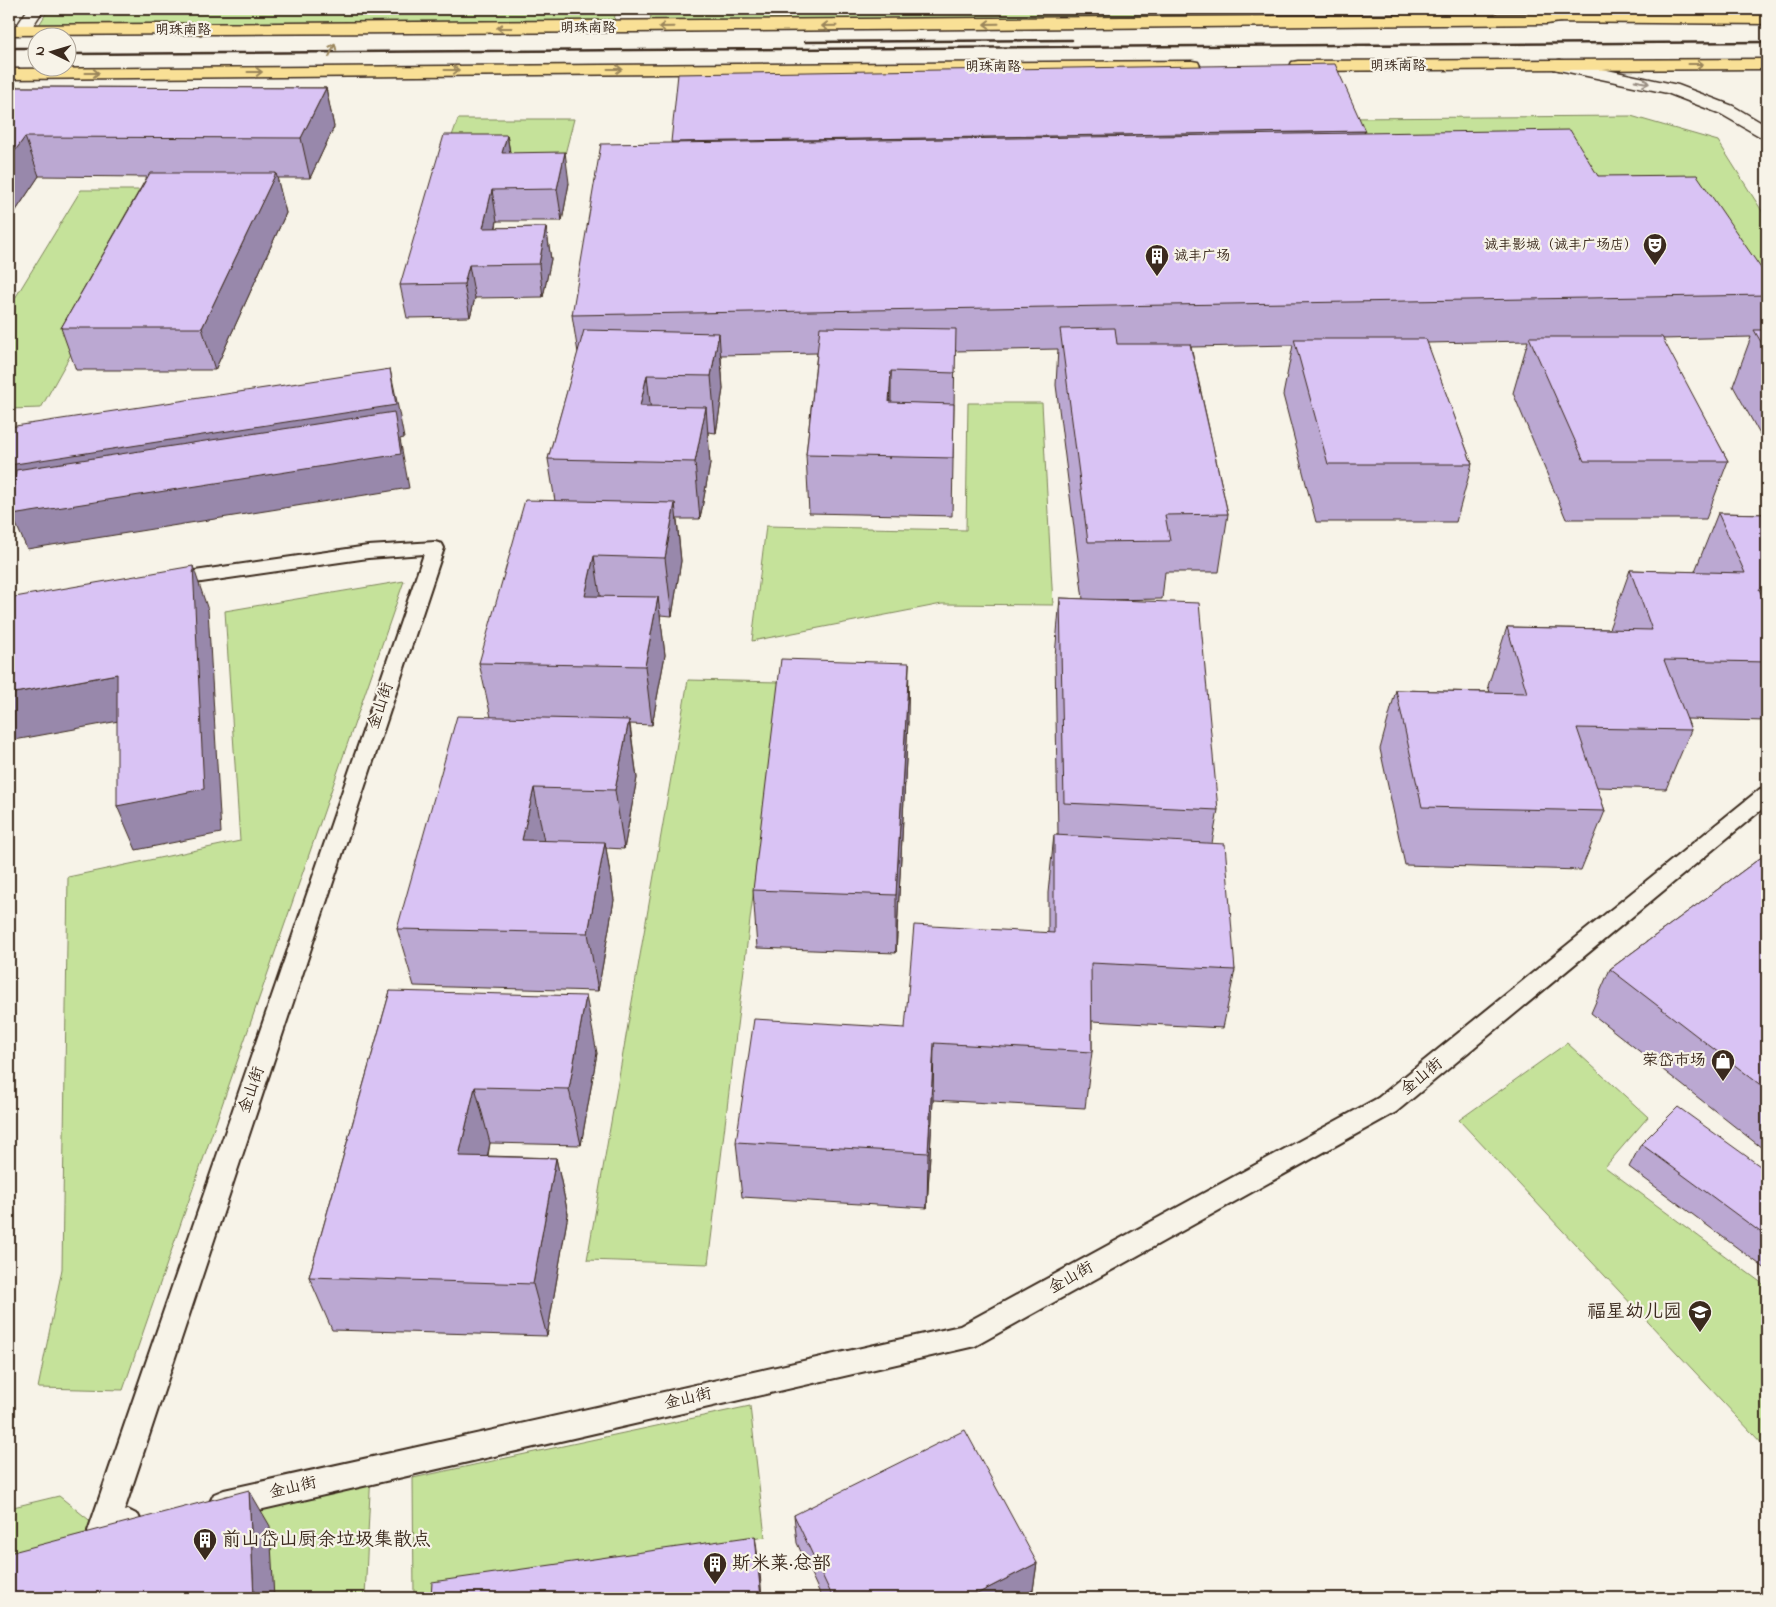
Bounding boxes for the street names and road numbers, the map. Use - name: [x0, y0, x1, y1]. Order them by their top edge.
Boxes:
- street label: 明珠南路: [560, 18, 616, 39]
- street label: 明珠南路: [155, 20, 211, 41]
- street label: 明珠南路: [1370, 56, 1426, 77]
- street label: 明珠南路: [965, 57, 1021, 78]
- street label: 金山街: [362, 679, 400, 733]
- street label: 金山街: [1396, 1053, 1448, 1101]
- street label: 金山街: [233, 1063, 271, 1117]
- street label: 金山街: [1044, 1256, 1098, 1300]
- street label: 金山街: [662, 1382, 714, 1416]
- street label: 金山街: [267, 1471, 319, 1505]

